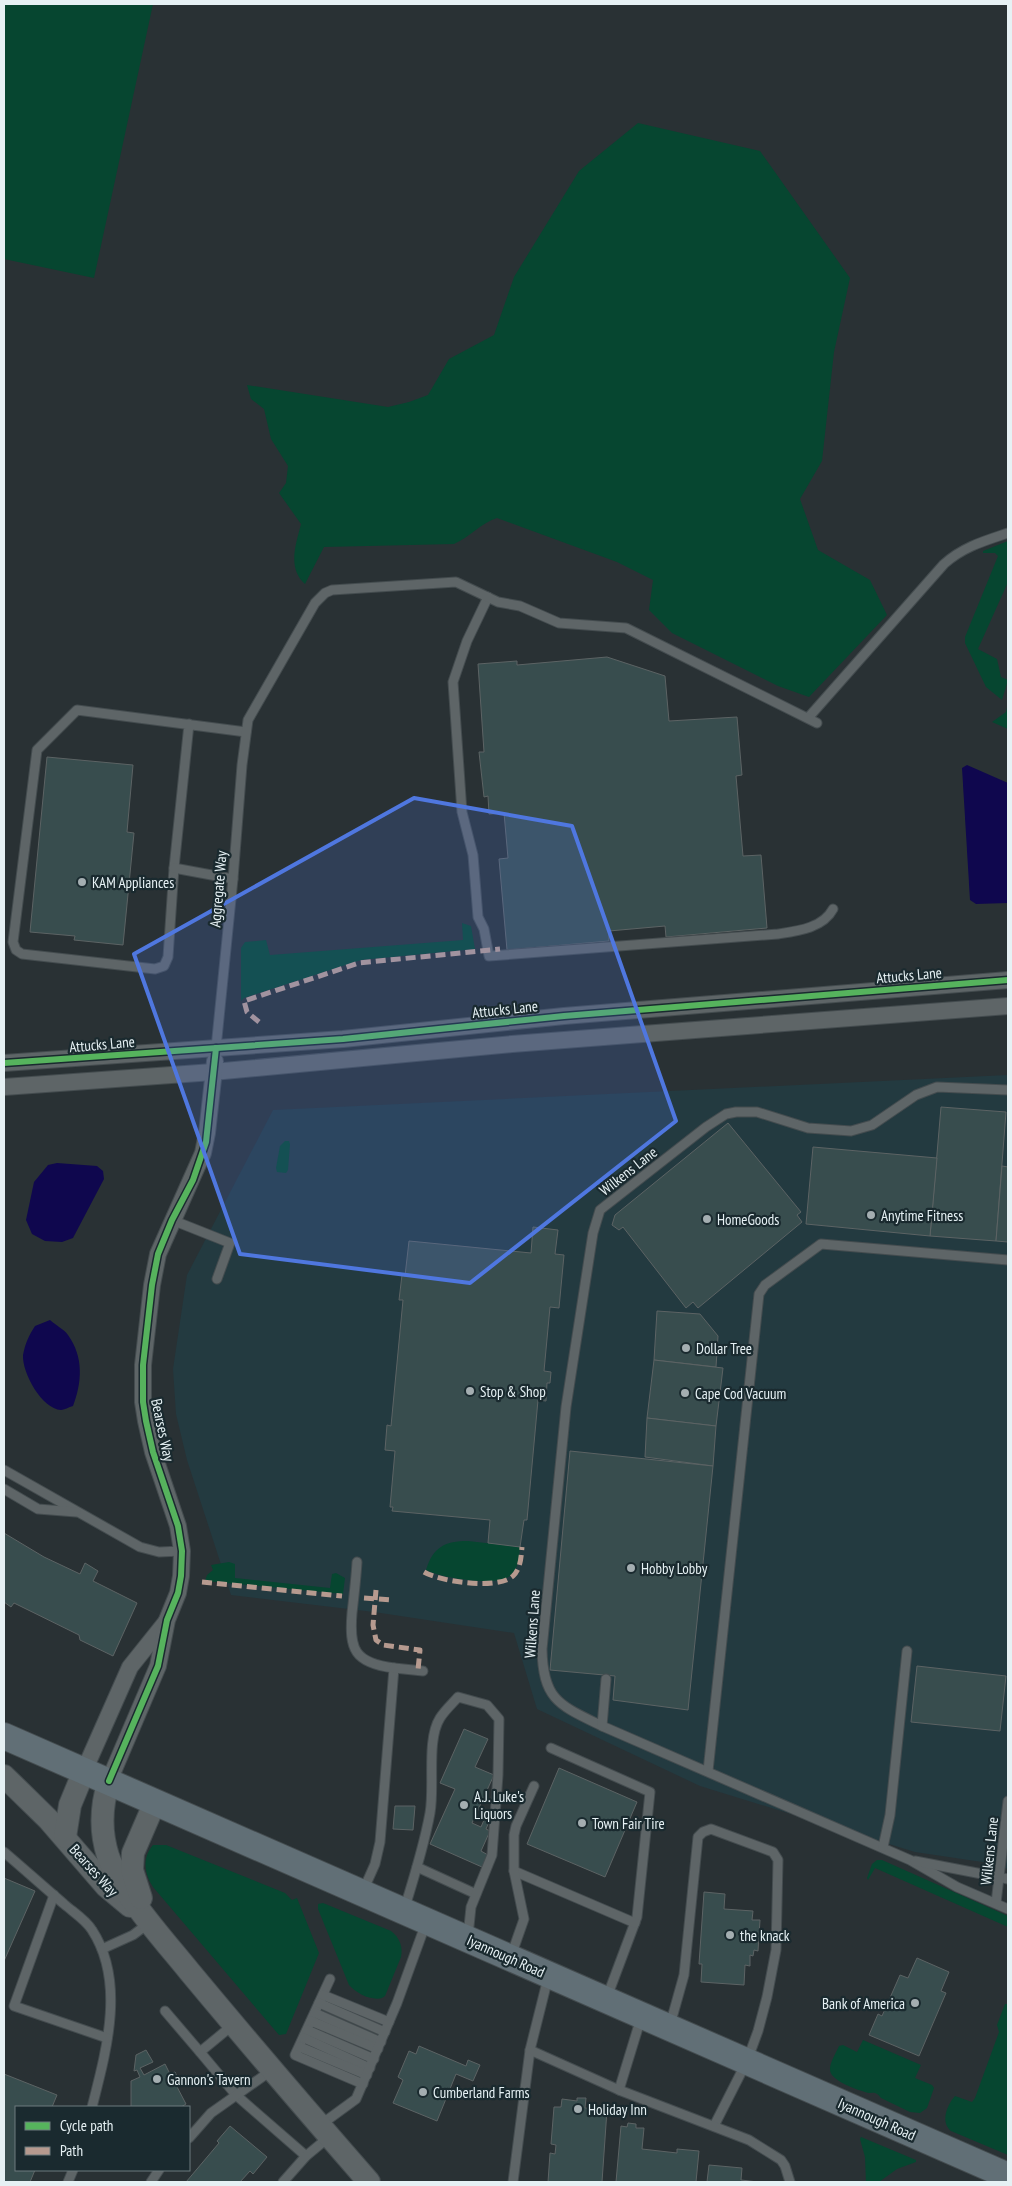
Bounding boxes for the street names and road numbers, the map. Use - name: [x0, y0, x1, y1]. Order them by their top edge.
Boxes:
- street label: Aggregate Way: [205, 850, 231, 928]
- street label: Attucks Lane: [875, 963, 943, 987]
- street label: Attucks Lane: [471, 996, 539, 1022]
- street label: Attucks Lane: [68, 1032, 136, 1056]
- street label: Wilkens Lane: [595, 1142, 661, 1200]
- street label: Bearses Way: [147, 1397, 179, 1464]
- street label: Wilkens Lane: [520, 1589, 544, 1659]
- street label: Wilkens Lane: [976, 1816, 1002, 1886]
- street label: Bearses Way: [66, 1840, 123, 1900]
- street label: Iyannough Road: [464, 1930, 548, 1982]
- street label: Iyannough Road: [835, 2093, 919, 2145]

